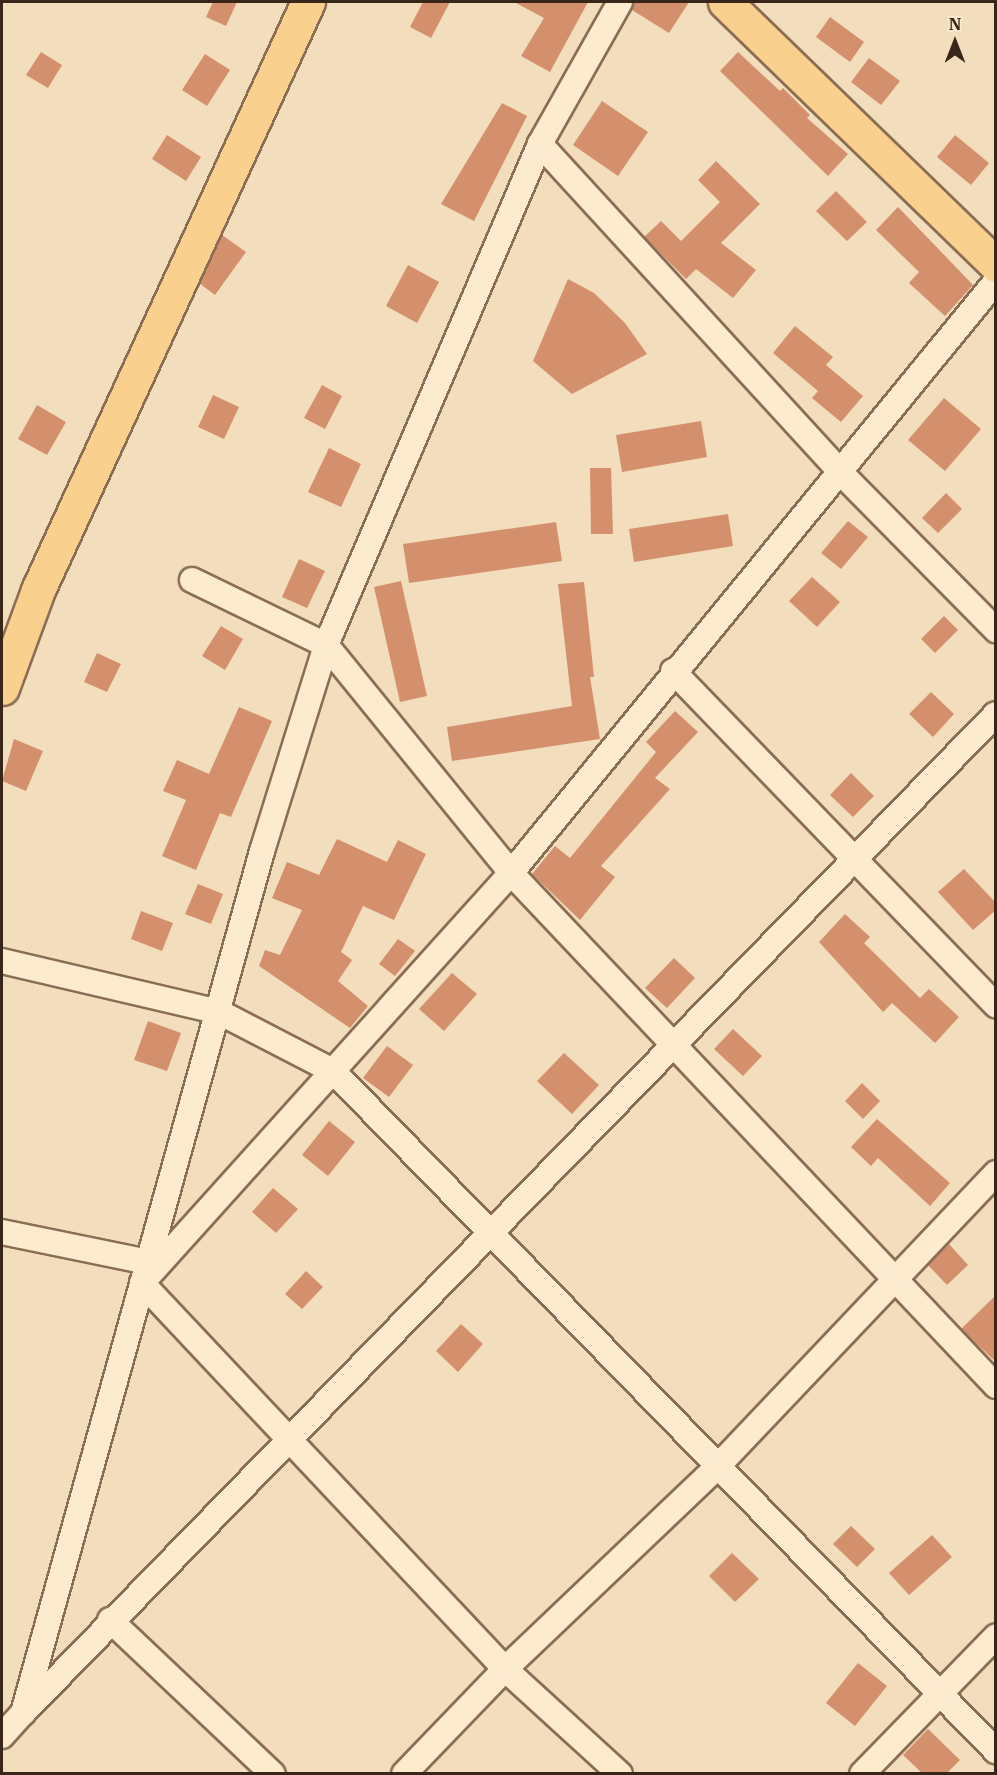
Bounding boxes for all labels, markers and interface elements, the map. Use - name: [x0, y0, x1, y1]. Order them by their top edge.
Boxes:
- north arrow: [925, 12, 985, 72]
- text: N: [949, 14, 961, 34]

